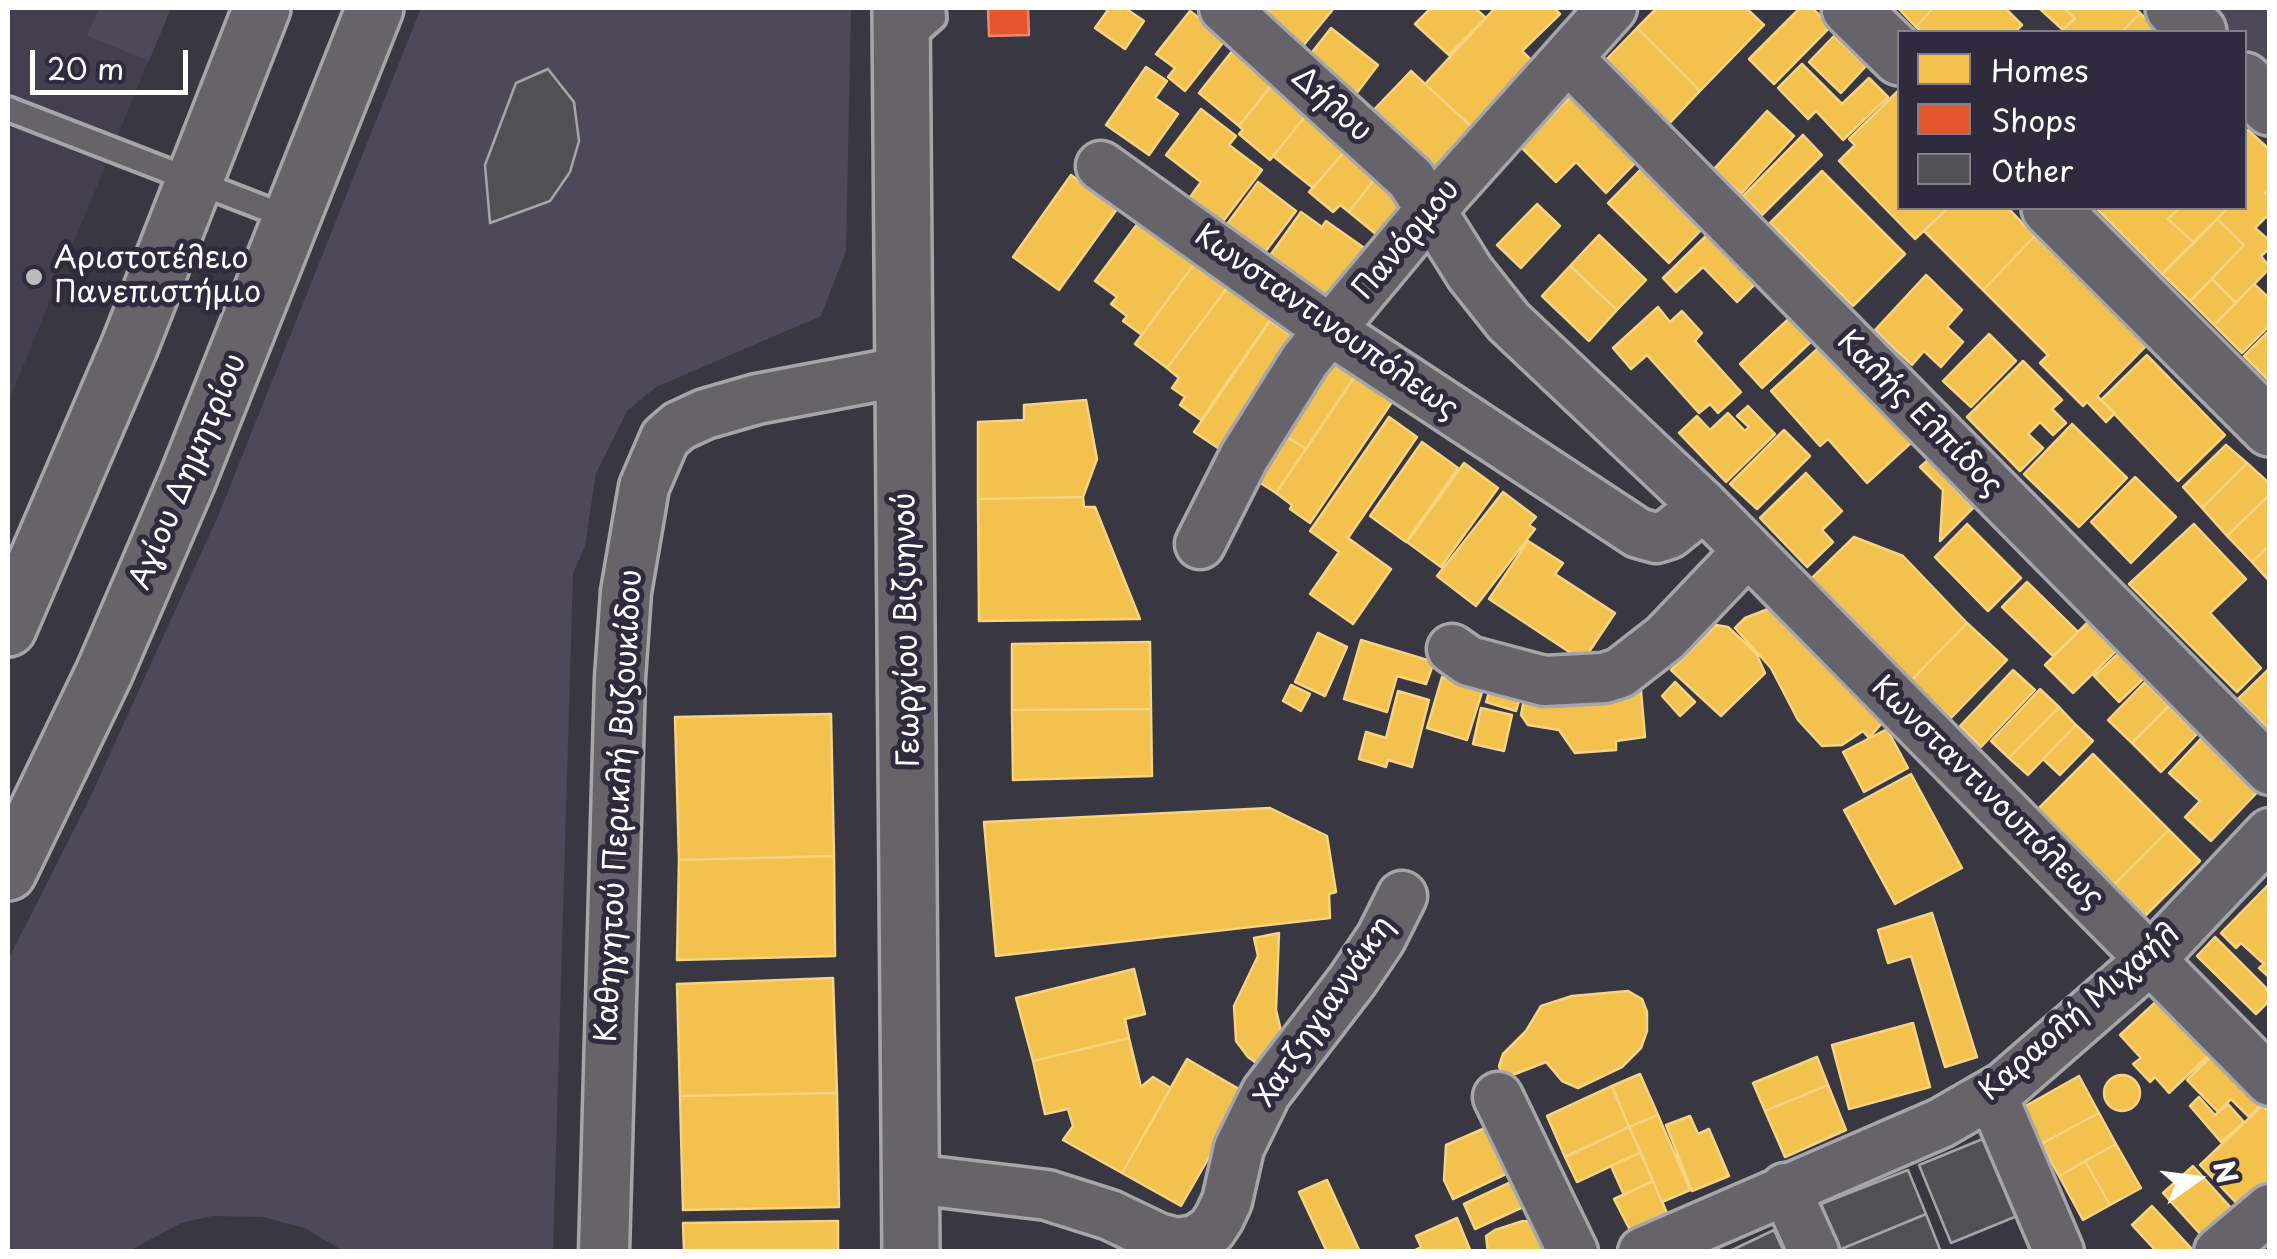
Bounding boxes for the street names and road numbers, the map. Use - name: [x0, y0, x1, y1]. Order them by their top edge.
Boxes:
- street label: Δήλου: [1284, 60, 1378, 150]
- street label: Πανόρμου: [1346, 172, 1468, 308]
- street label: Κωνσταντινουπόλεως: [1187, 218, 1465, 428]
- street label: Καλής Ελπίδος: [1829, 324, 2009, 504]
- street label: Αγίου Δημητρίου: [123, 349, 255, 595]
- street label: Γεωργίου Βιζυηνού: [888, 492, 928, 768]
- street label: Καθηγητού Περικλή Βυζουκίδου: [590, 569, 650, 1043]
- street label: Κωνσταντινουπόλεως: [1863, 669, 2111, 917]
- street label: Χατζηγιαννάκη: [1248, 910, 1402, 1114]
- street label: Καραολή Μιχαήλ: [1973, 917, 2187, 1109]

